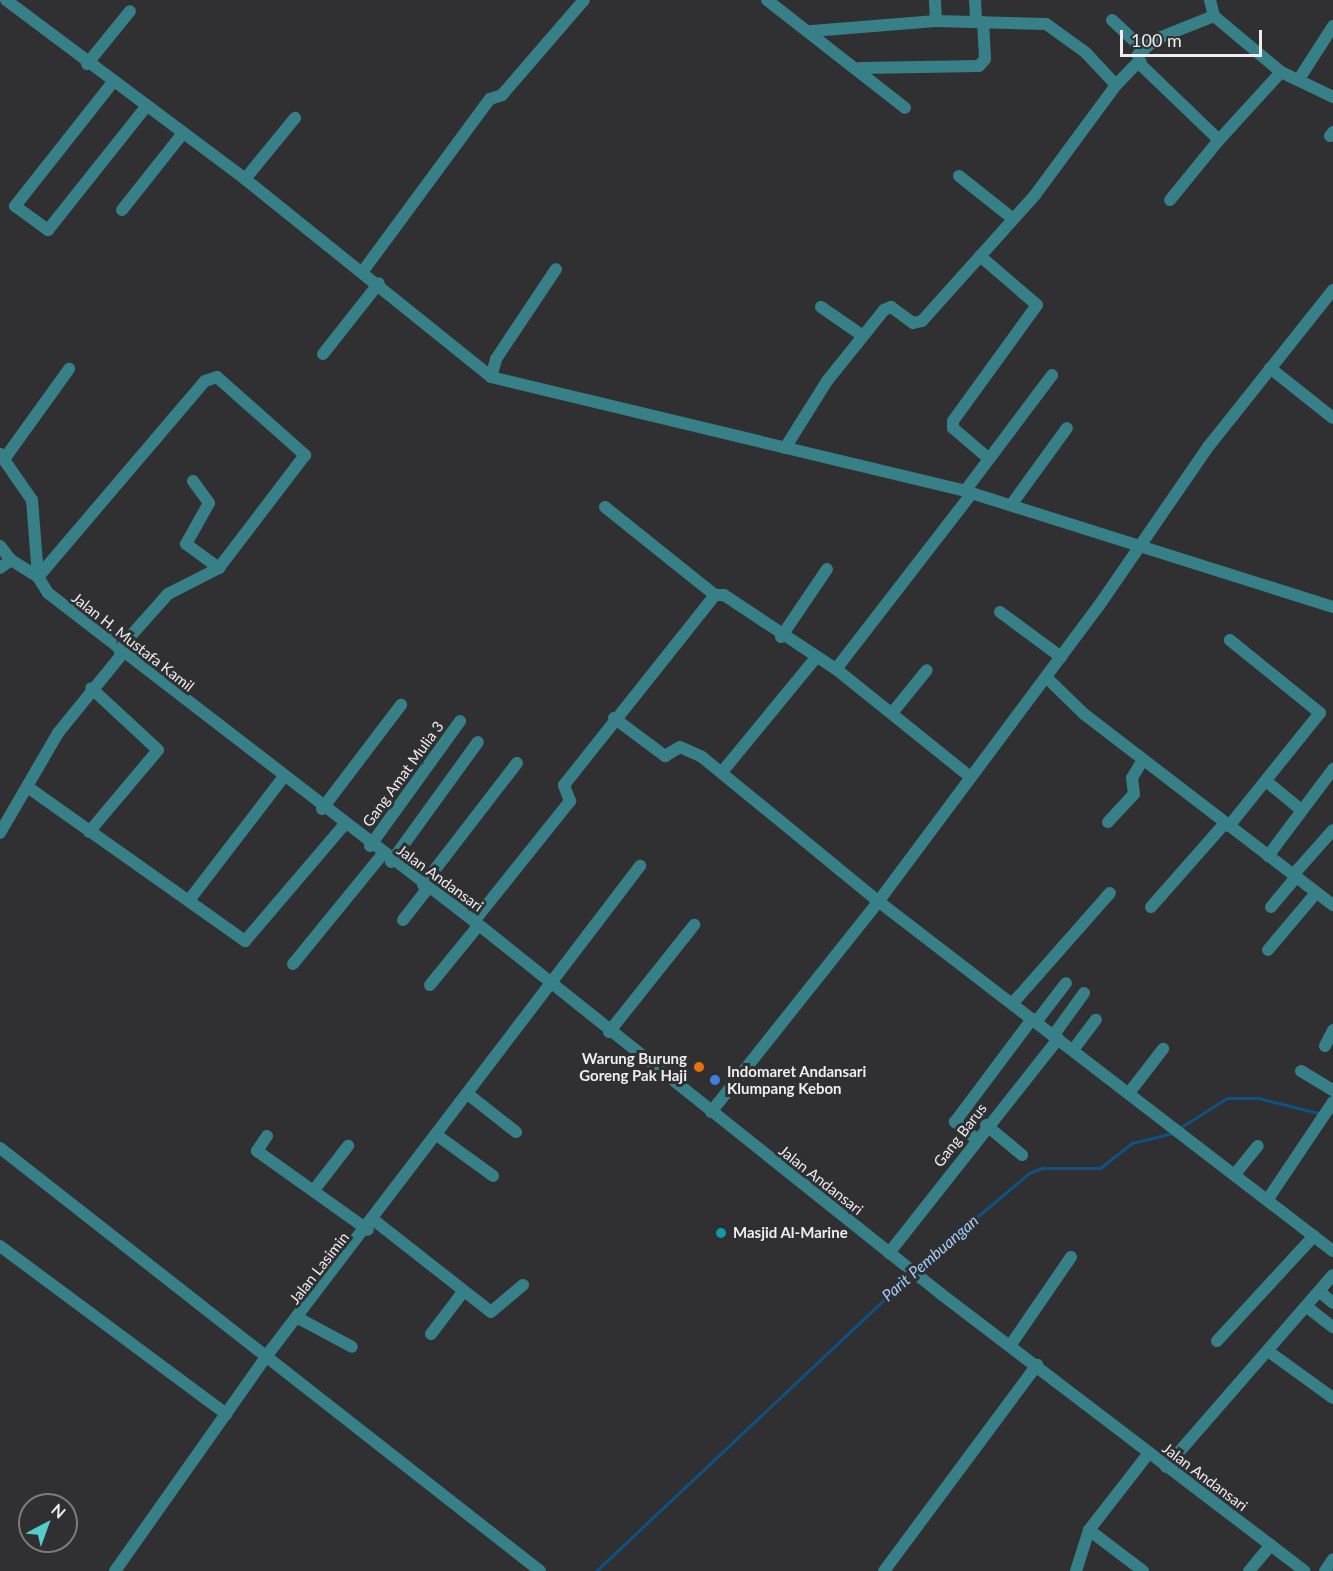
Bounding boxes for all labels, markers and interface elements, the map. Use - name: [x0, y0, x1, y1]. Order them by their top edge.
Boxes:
- scale bar: [1123, 18, 1266, 56]
- text: 100 m: [1131, 29, 1182, 51]
- street label: Jalan H. Mustafa Kamil: [68, 589, 198, 695]
- street label: Gang Amat Mulia 3: [358, 717, 448, 831]
- street label: Jalan Andansari: [393, 841, 487, 915]
- place label: Warung Burung Goreng Pak Haji: [579, 1049, 687, 1084]
- marker: Warung Burung Goreng Pak Haji: [692, 1060, 706, 1074]
- place label: Indomaret Andansari Klumpang Kebon: [727, 1062, 867, 1097]
- marker: Indomaret Andansari Klumpang Kebon: [708, 1073, 722, 1087]
- street label: Gang Barus: [930, 1100, 990, 1170]
- street label: Jalan Andansari: [775, 1141, 867, 1219]
- water label: Parit Pembuangan: [878, 1211, 982, 1305]
- place label: Masjid Al-Marine: [733, 1224, 848, 1242]
- marker: Masjid Al-Marine: [714, 1226, 728, 1240]
- street label: Jalan Lasimin: [285, 1228, 353, 1308]
- street label: Jalan Andansari: [1159, 1439, 1251, 1515]
- north arrow: [18, 1493, 78, 1553]
- text: N: [48, 1499, 70, 1522]

